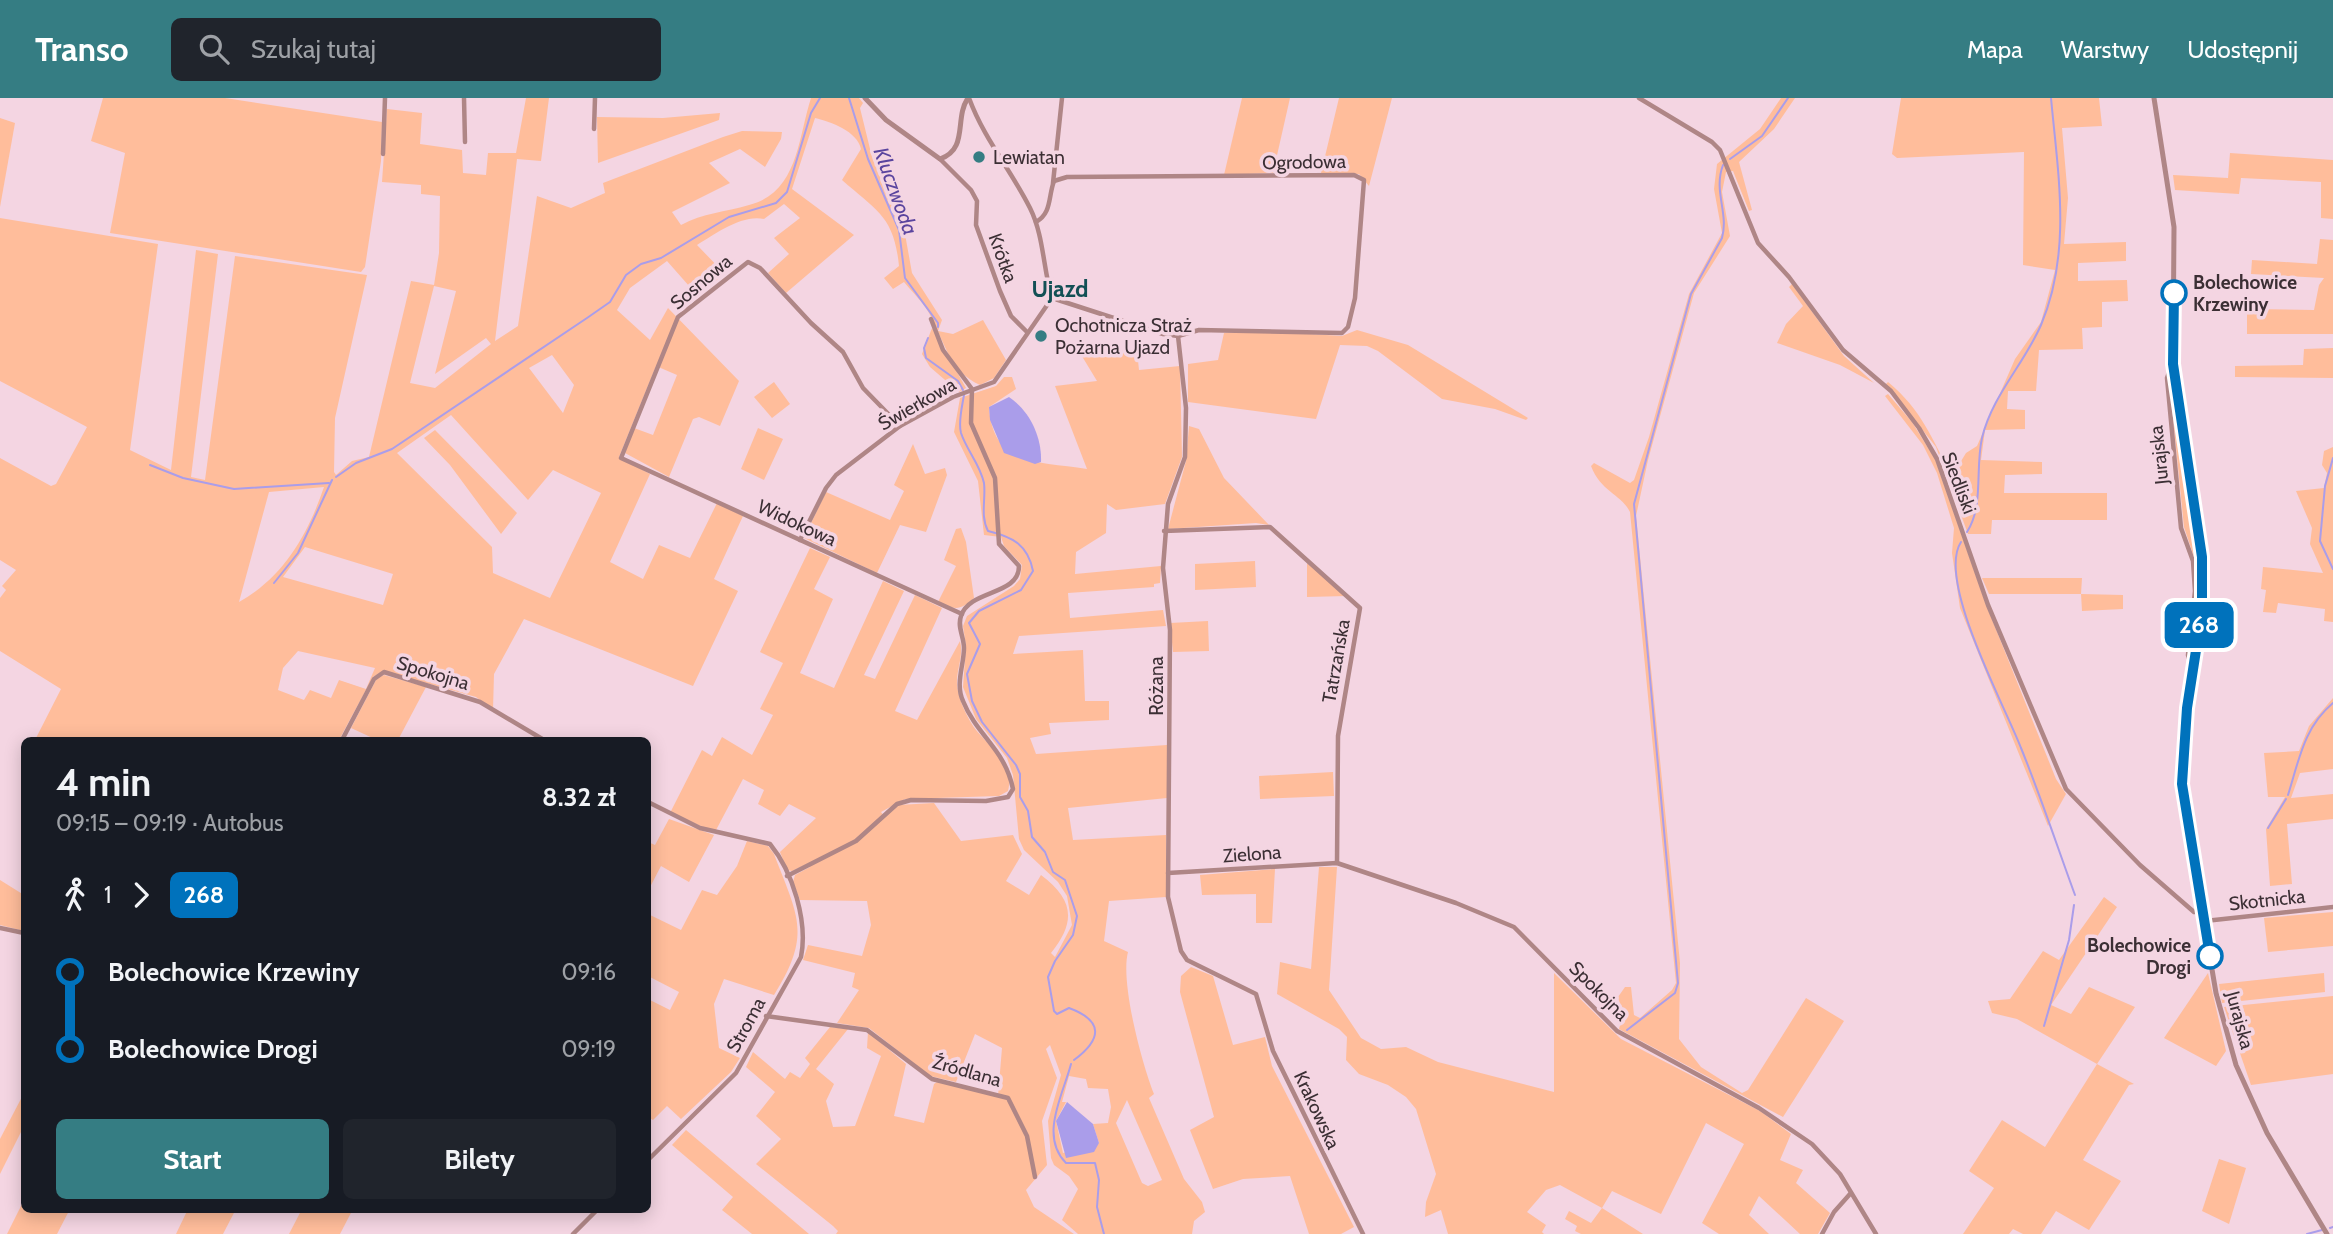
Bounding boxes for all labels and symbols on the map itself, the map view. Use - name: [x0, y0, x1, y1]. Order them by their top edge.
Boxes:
- water label: Kluczwoda: [869, 144, 923, 238]
- place label: Lewiatan: [993, 146, 1065, 169]
- marker: Lewiatan: [971, 149, 987, 165]
- street label: Ogrodowa: [1262, 150, 1346, 174]
- street label: Krótka: [984, 230, 1022, 286]
- street label: Sosnowa: [666, 250, 736, 314]
- place label: Bolechowice Krzewiny: [2193, 271, 2297, 316]
- district label: Ujazd: [1031, 275, 1089, 303]
- marker: Bolechowice Krzewiny: [2161, 280, 2187, 306]
- place label: Ochotnicza Straż Pożarna Ujazd: [1055, 314, 1192, 359]
- marker: Ochotnicza Straż Pożarna Ujazd: [1033, 328, 1049, 344]
- street label: Świerkowa: [874, 372, 960, 435]
- street label: Jurajska: [2144, 424, 2174, 487]
- street label: Siedliski: [1937, 449, 1981, 517]
- street label: Widokowa: [754, 495, 840, 551]
- line badge: 268: [2159, 602, 2239, 648]
- street label: Tatrzańska: [1317, 617, 1355, 705]
- street label: Spokojna: [394, 651, 472, 695]
- street label: Różana: [1145, 656, 1168, 716]
- street label: Zielona: [1222, 840, 1282, 868]
- street label: Skotnicka: [2228, 885, 2306, 915]
- place label: Bolechowice Drogi: [2087, 934, 2191, 979]
- marker: Bolechowice Drogi: [2197, 943, 2223, 969]
- street label: Spokojna: [1565, 957, 1633, 1025]
- street label: Jurajska: [2221, 988, 2259, 1051]
- street label: Stroma: [722, 994, 770, 1056]
- street label: Źródlana: [930, 1049, 1004, 1092]
- street label: Krakowska: [1289, 1067, 1345, 1153]

